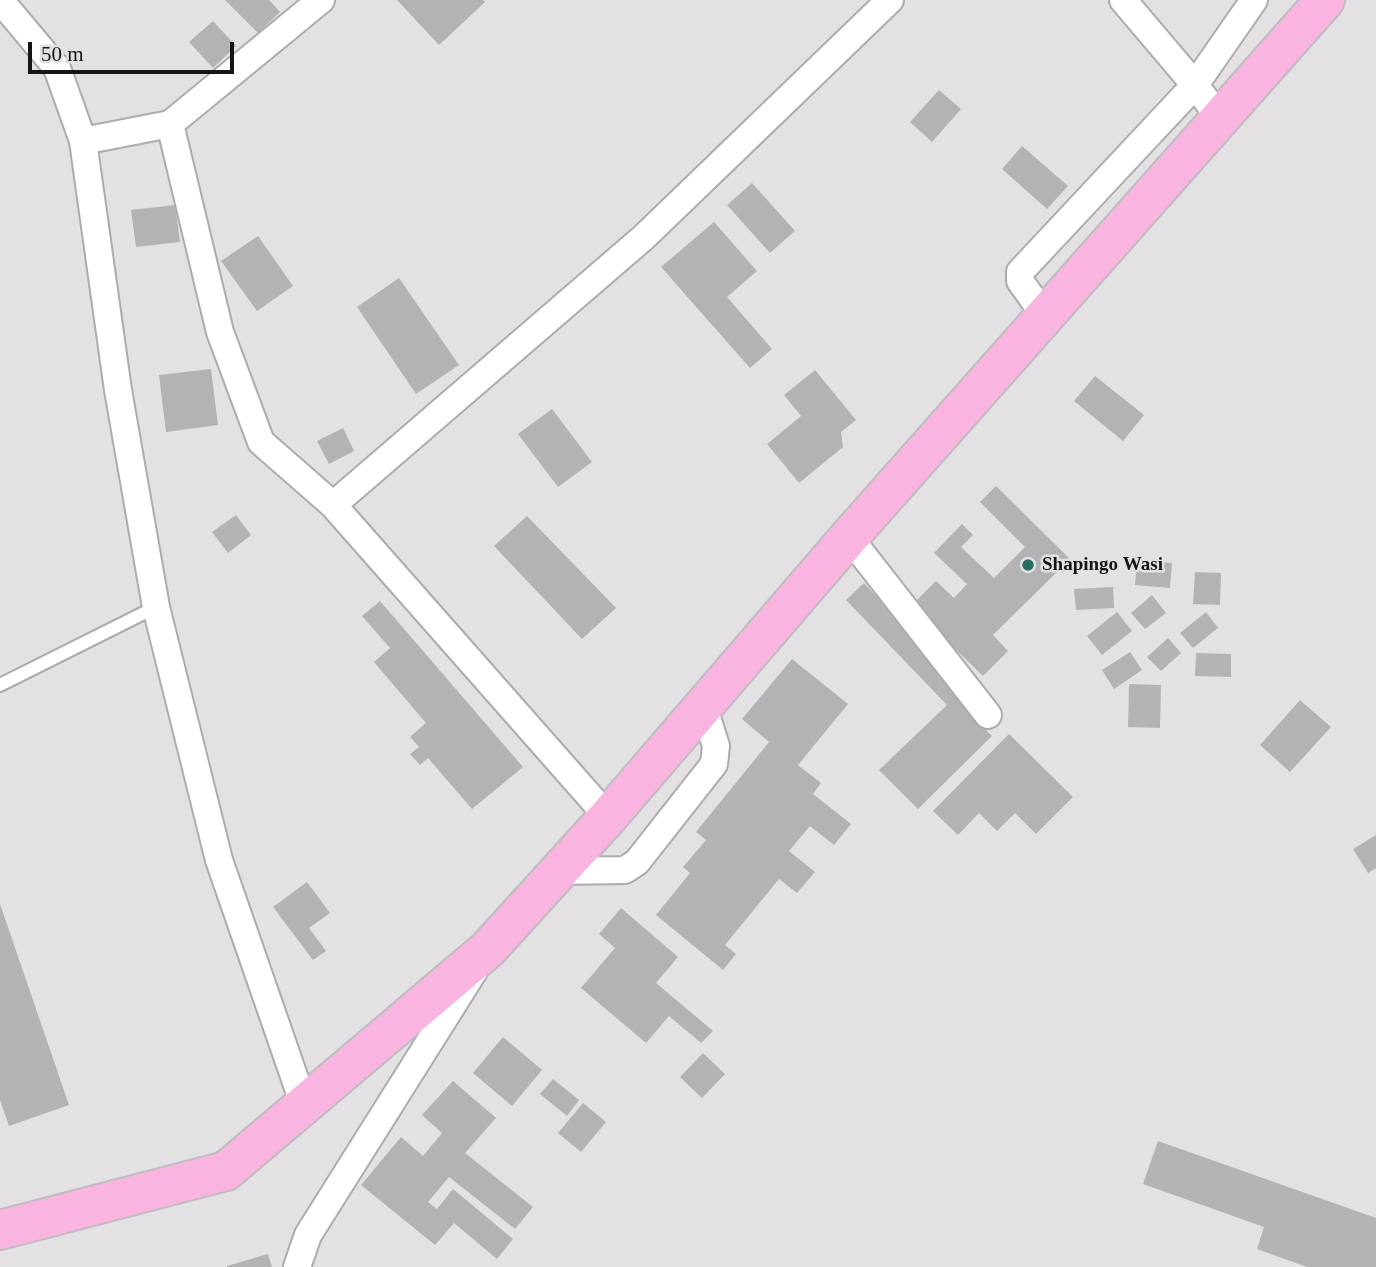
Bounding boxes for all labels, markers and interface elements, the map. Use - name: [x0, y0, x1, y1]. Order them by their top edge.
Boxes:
- scale bar: [32, 28, 238, 72]
- text: 50 m: [41, 42, 84, 66]
- place label: Shapingo Wasi: [1042, 554, 1163, 576]
- marker: Shapingo Wasi: [1020, 557, 1036, 573]

